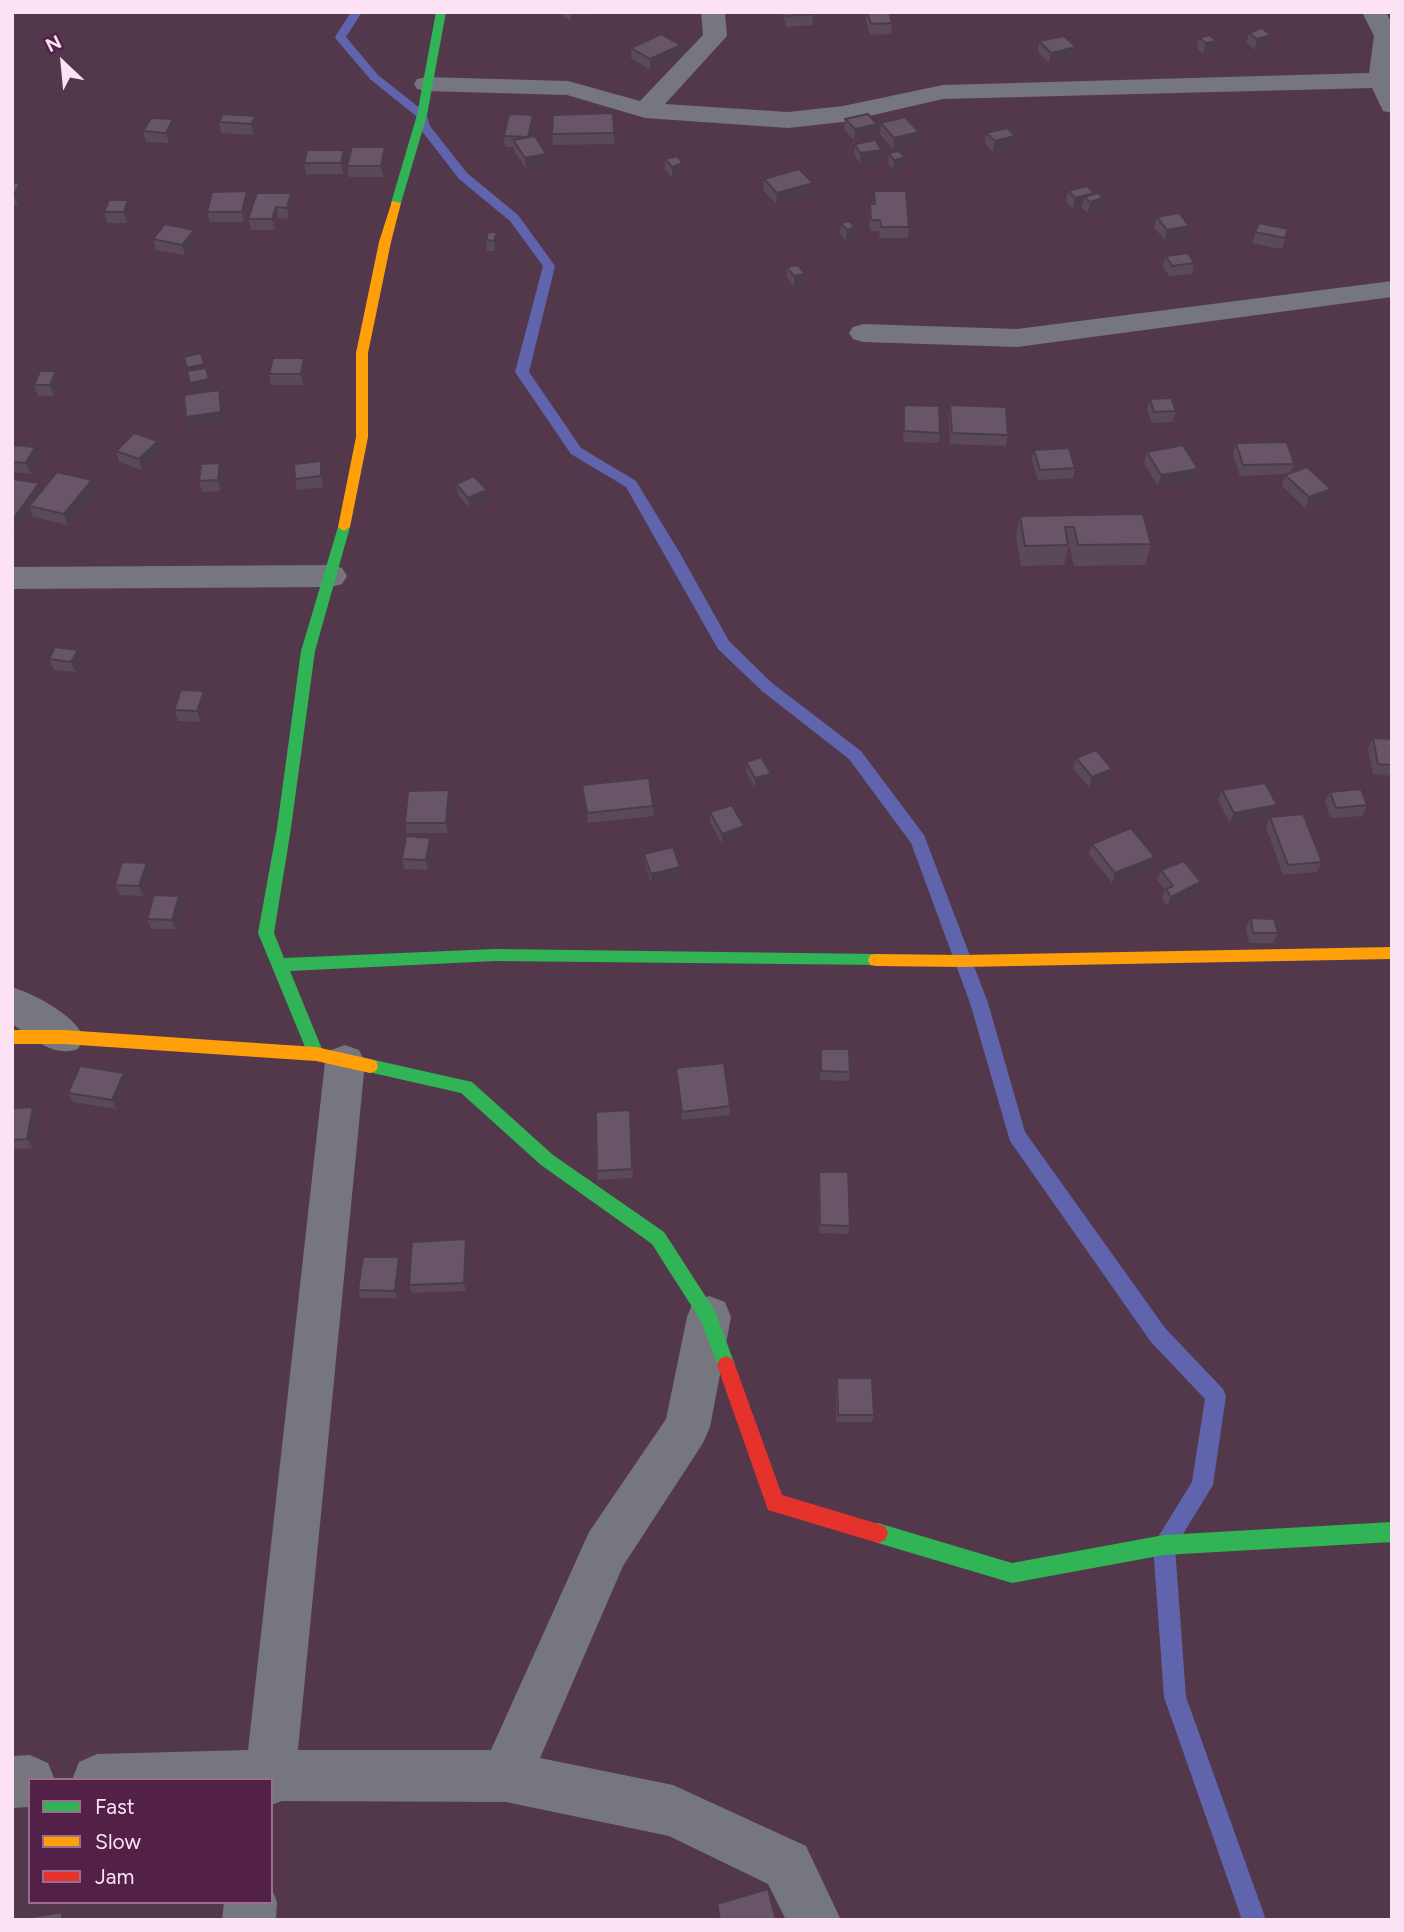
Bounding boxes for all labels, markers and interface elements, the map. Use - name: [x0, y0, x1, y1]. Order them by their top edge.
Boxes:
- north arrow: [28, 28, 98, 98]
- text: N: [42, 30, 65, 57]
- legend: [28, 1778, 273, 1904]
- text: Fast: [95, 1794, 135, 1819]
- text: Slow: [95, 1829, 141, 1854]
- text: Jam: [95, 1864, 134, 1889]

